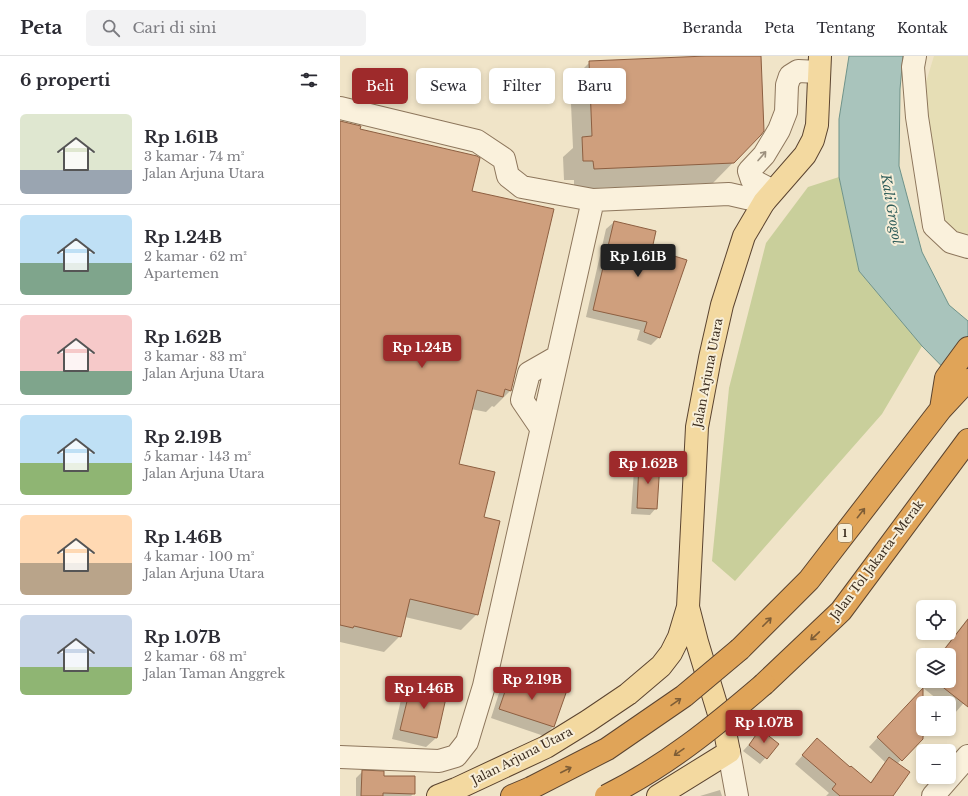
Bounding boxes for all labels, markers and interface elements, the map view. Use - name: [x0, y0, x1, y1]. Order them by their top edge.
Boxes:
- search box: [86, 10, 366, 46]
- text: Peta: [20, 16, 62, 39]
- icon: search: [100, 17, 122, 39]
- text: Cari di sini: [132, 18, 216, 37]
- text: Beranda: [682, 19, 742, 37]
- text: Peta: [764, 19, 795, 37]
- text: Tentang: [817, 19, 875, 37]
- text: Kontak: [897, 19, 948, 37]
- chip: Beli: [352, 68, 408, 104]
- chip: Sewa: [416, 68, 481, 104]
- chip: Filter: [489, 68, 555, 104]
- chip: Baru: [563, 68, 626, 104]
- icon: filters: [298, 69, 320, 91]
- text: 6 properti: [20, 70, 110, 91]
- text: Rp 1.61B: [144, 127, 218, 148]
- icon: home: [52, 130, 100, 178]
- text: 3 kamar · 74 m²: [144, 148, 244, 165]
- one-way arrow: [758, 151, 767, 161]
- text: Jalan Arjuna Utara: [144, 165, 265, 182]
- water label: Kali Grogol: [877, 172, 906, 246]
- text: Rp 1.24B: [144, 227, 222, 248]
- icon: home: [52, 231, 100, 279]
- pin: Rp 1.61B: [597, 244, 679, 278]
- text: 2 kamar · 62 m²: [144, 248, 247, 265]
- text: Rp 1.61B: [610, 248, 666, 265]
- text: Apartemen: [144, 265, 219, 282]
- street label: Jalan Arjuna Utara: [689, 317, 726, 431]
- text: Rp 1.62B: [144, 327, 222, 348]
- icon: home: [52, 331, 100, 379]
- pin: Rp 1.24B: [381, 335, 463, 369]
- text: Rp 1.24B: [392, 339, 452, 356]
- text: 3 kamar · 83 m²: [144, 348, 246, 365]
- text: Jalan Arjuna Utara: [144, 365, 265, 382]
- text: Rp 2.19B: [144, 427, 222, 448]
- icon: home: [52, 431, 100, 479]
- text: 5 kamar · 143 m²: [144, 448, 251, 465]
- pin: Rp 1.62B: [607, 451, 689, 485]
- text: Rp 1.62B: [618, 455, 678, 472]
- text: Jalan Arjuna Utara: [144, 465, 265, 482]
- street label: Jalan Tol Jakarta–Merak: [825, 496, 927, 624]
- one-way arrow: [857, 507, 865, 518]
- road number: 1: [838, 524, 852, 542]
- text: Rp 1.46B: [144, 527, 222, 548]
- icon: home: [52, 531, 100, 579]
- text: 4 kamar · 100 m²: [144, 548, 254, 565]
- text: Jalan Arjuna Utara: [144, 565, 265, 582]
- map controls: [916, 600, 956, 784]
- button: locate: [916, 600, 956, 640]
- one-way arrow: [762, 617, 772, 626]
- text: Rp 1.07B: [144, 627, 221, 648]
- icon: home: [52, 631, 100, 679]
- one-way arrow: [810, 631, 820, 640]
- text: 2 kamar · 68 m²: [144, 648, 247, 665]
- button: layers: [916, 648, 956, 688]
- text: Jalan Taman Anggrek: [144, 665, 285, 682]
- pin: Rp 2.19B: [491, 667, 573, 701]
- text: Rp 2.19B: [502, 671, 562, 688]
- pin: Rp 1.46B: [383, 676, 465, 710]
- text: Rp 1.46B: [394, 680, 454, 697]
- button: +: [916, 696, 956, 736]
- one-way arrow: [670, 698, 681, 706]
- pin: Rp 1.07B: [723, 710, 805, 744]
- text: Rp 1.07B: [735, 714, 793, 731]
- street label: Jalan Arjuna Utara: [467, 723, 575, 788]
- button: −: [916, 744, 956, 784]
- one-way arrow: [674, 748, 685, 756]
- one-way arrow: [560, 766, 572, 774]

